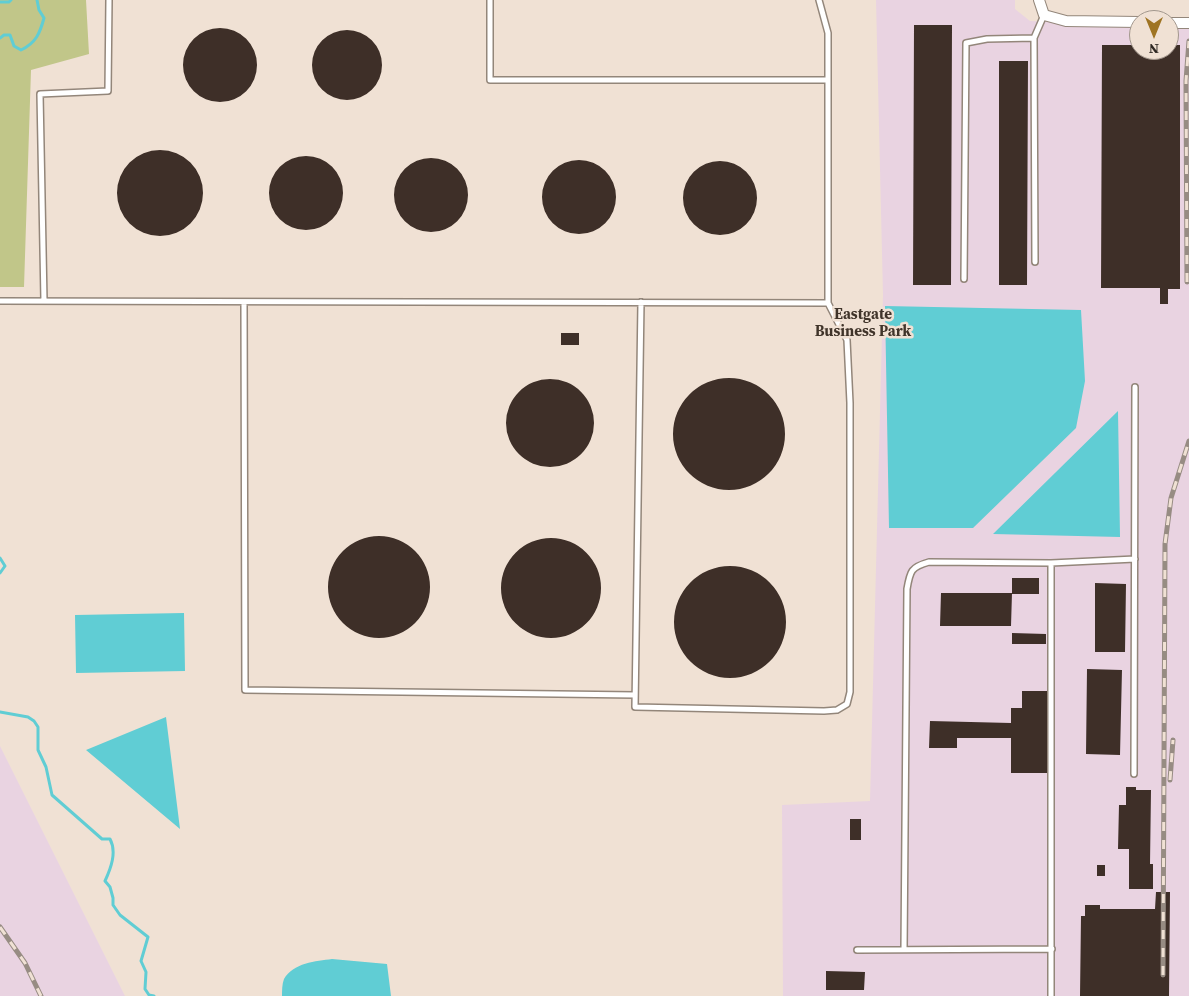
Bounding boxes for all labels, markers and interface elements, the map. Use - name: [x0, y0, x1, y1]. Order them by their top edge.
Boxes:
- north arrow: [1129, 10, 1179, 60]
- text: N: [1149, 39, 1159, 59]
- district label: Eastgate Business Park: [815, 306, 911, 341]

